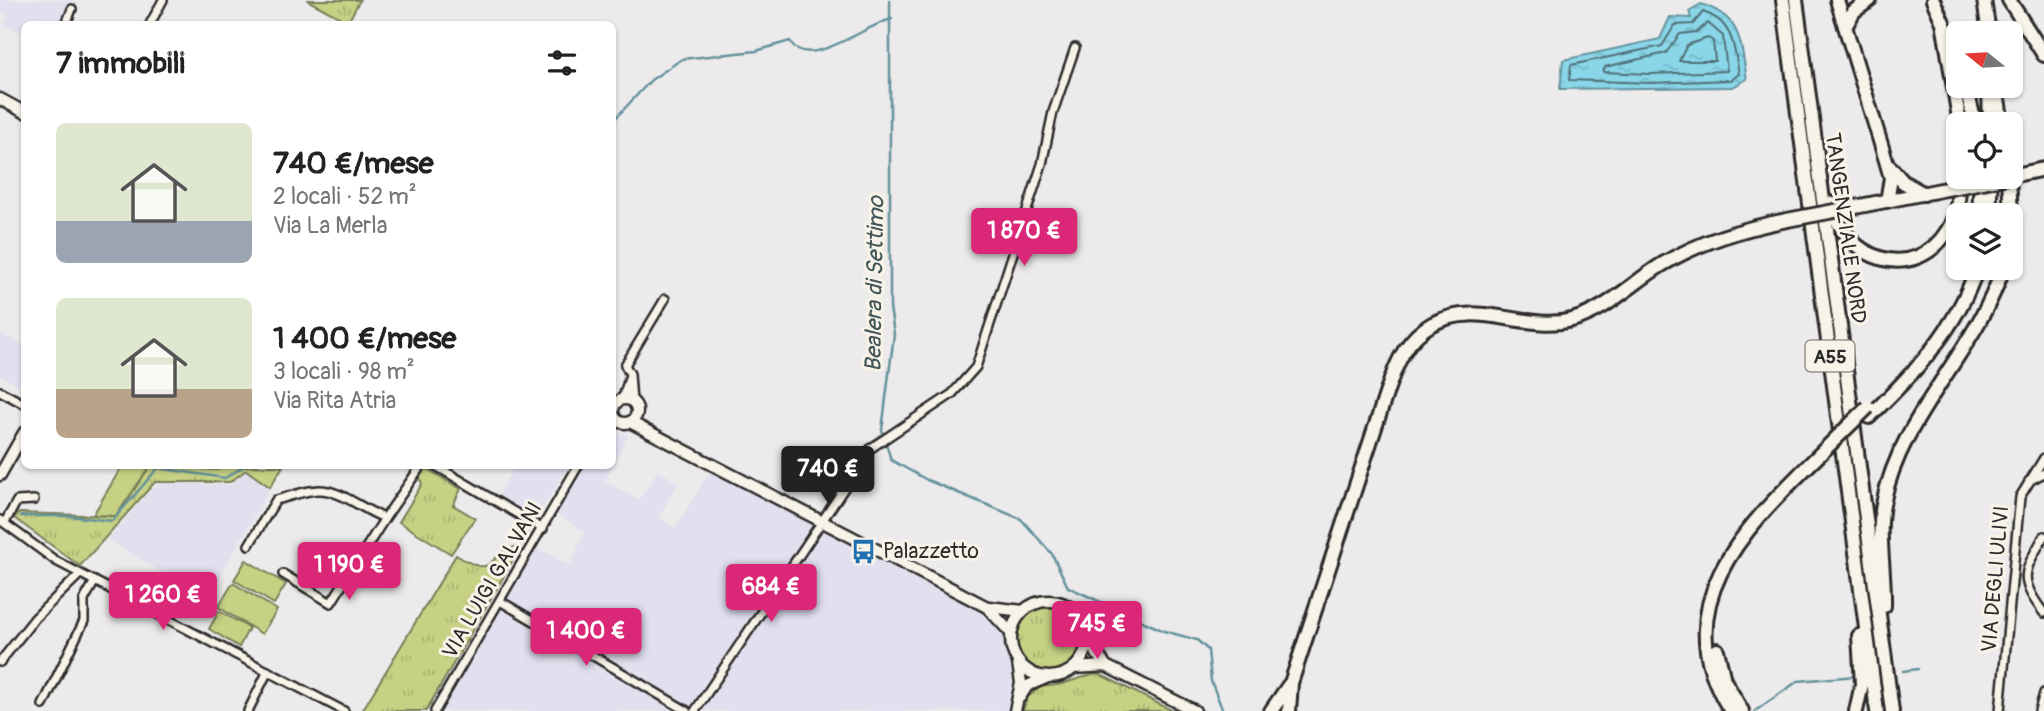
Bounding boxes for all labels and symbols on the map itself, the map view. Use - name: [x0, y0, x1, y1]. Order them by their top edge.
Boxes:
- north arrow: [1946, 21, 2023, 98]
- street label: TANGENZIALE NORD: [1819, 131, 1872, 325]
- water label: Bealera di Settimo: [858, 194, 891, 372]
- pin: 1 870 €: [959, 208, 1089, 268]
- road number: A55: [1806, 340, 1854, 372]
- pin: 740 €: [779, 447, 877, 506]
- street label: VIA LUIGI GALVANI: [437, 497, 548, 664]
- street label: VIA DEGLI ULIVI: [1976, 505, 2015, 654]
- bus stop icon: Palazzetto: [849, 537, 877, 565]
- place label: Palazzetto: [883, 538, 979, 565]
- pin: 1 190 €: [284, 542, 414, 602]
- pin: 684 €: [722, 564, 820, 624]
- pin: 1 260 €: [98, 572, 228, 632]
- pin: 745 €: [1048, 602, 1146, 661]
- pin: 1 400 €: [521, 608, 651, 668]

